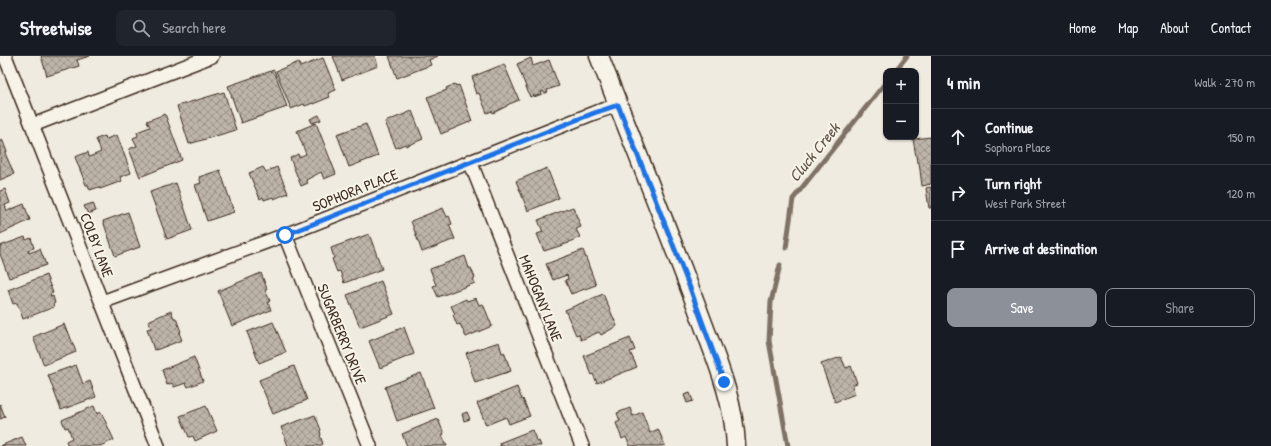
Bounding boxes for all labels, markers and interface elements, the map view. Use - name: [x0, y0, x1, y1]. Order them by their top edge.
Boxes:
- search box: [116, 10, 396, 46]
- text: Streetwise: [20, 15, 92, 41]
- icon: search: [130, 17, 152, 39]
- text: Search here: [162, 17, 226, 38]
- text: Home: [1069, 18, 1096, 37]
- text: Map: [1118, 18, 1138, 37]
- text: About: [1160, 18, 1189, 37]
- text: Contact: [1211, 18, 1251, 37]
- map controls: [883, 68, 919, 140]
- button: +: [883, 68, 919, 104]
- text: 4 min: [947, 71, 980, 94]
- text: Walk · 270 m: [1194, 73, 1255, 91]
- button: −: [883, 104, 919, 140]
- water label: Cluck Creek: [783, 117, 846, 186]
- text: Continue: [985, 117, 1033, 138]
- icon: ahead: [947, 126, 969, 148]
- text: 150 m: [1227, 128, 1255, 146]
- text: Sophora Place: [985, 138, 1051, 156]
- street label: SOPHORA PLACE: [309, 163, 401, 217]
- text: Turn right: [985, 173, 1041, 194]
- icon: right: [947, 182, 969, 204]
- text: 120 m: [1227, 184, 1255, 202]
- text: West Park Street: [985, 194, 1066, 212]
- street label: COLBY LANE: [75, 210, 119, 281]
- route start: [276, 226, 294, 244]
- icon: arrive: [947, 238, 969, 260]
- text: Arrive at destination: [985, 238, 1097, 259]
- street label: MAHOGANY LANE: [514, 252, 568, 345]
- street label: SUGARBERRY DRIVE: [312, 280, 372, 388]
- button: Save: [947, 288, 1097, 327]
- button: Share: [1105, 288, 1255, 327]
- route end: [715, 373, 733, 391]

